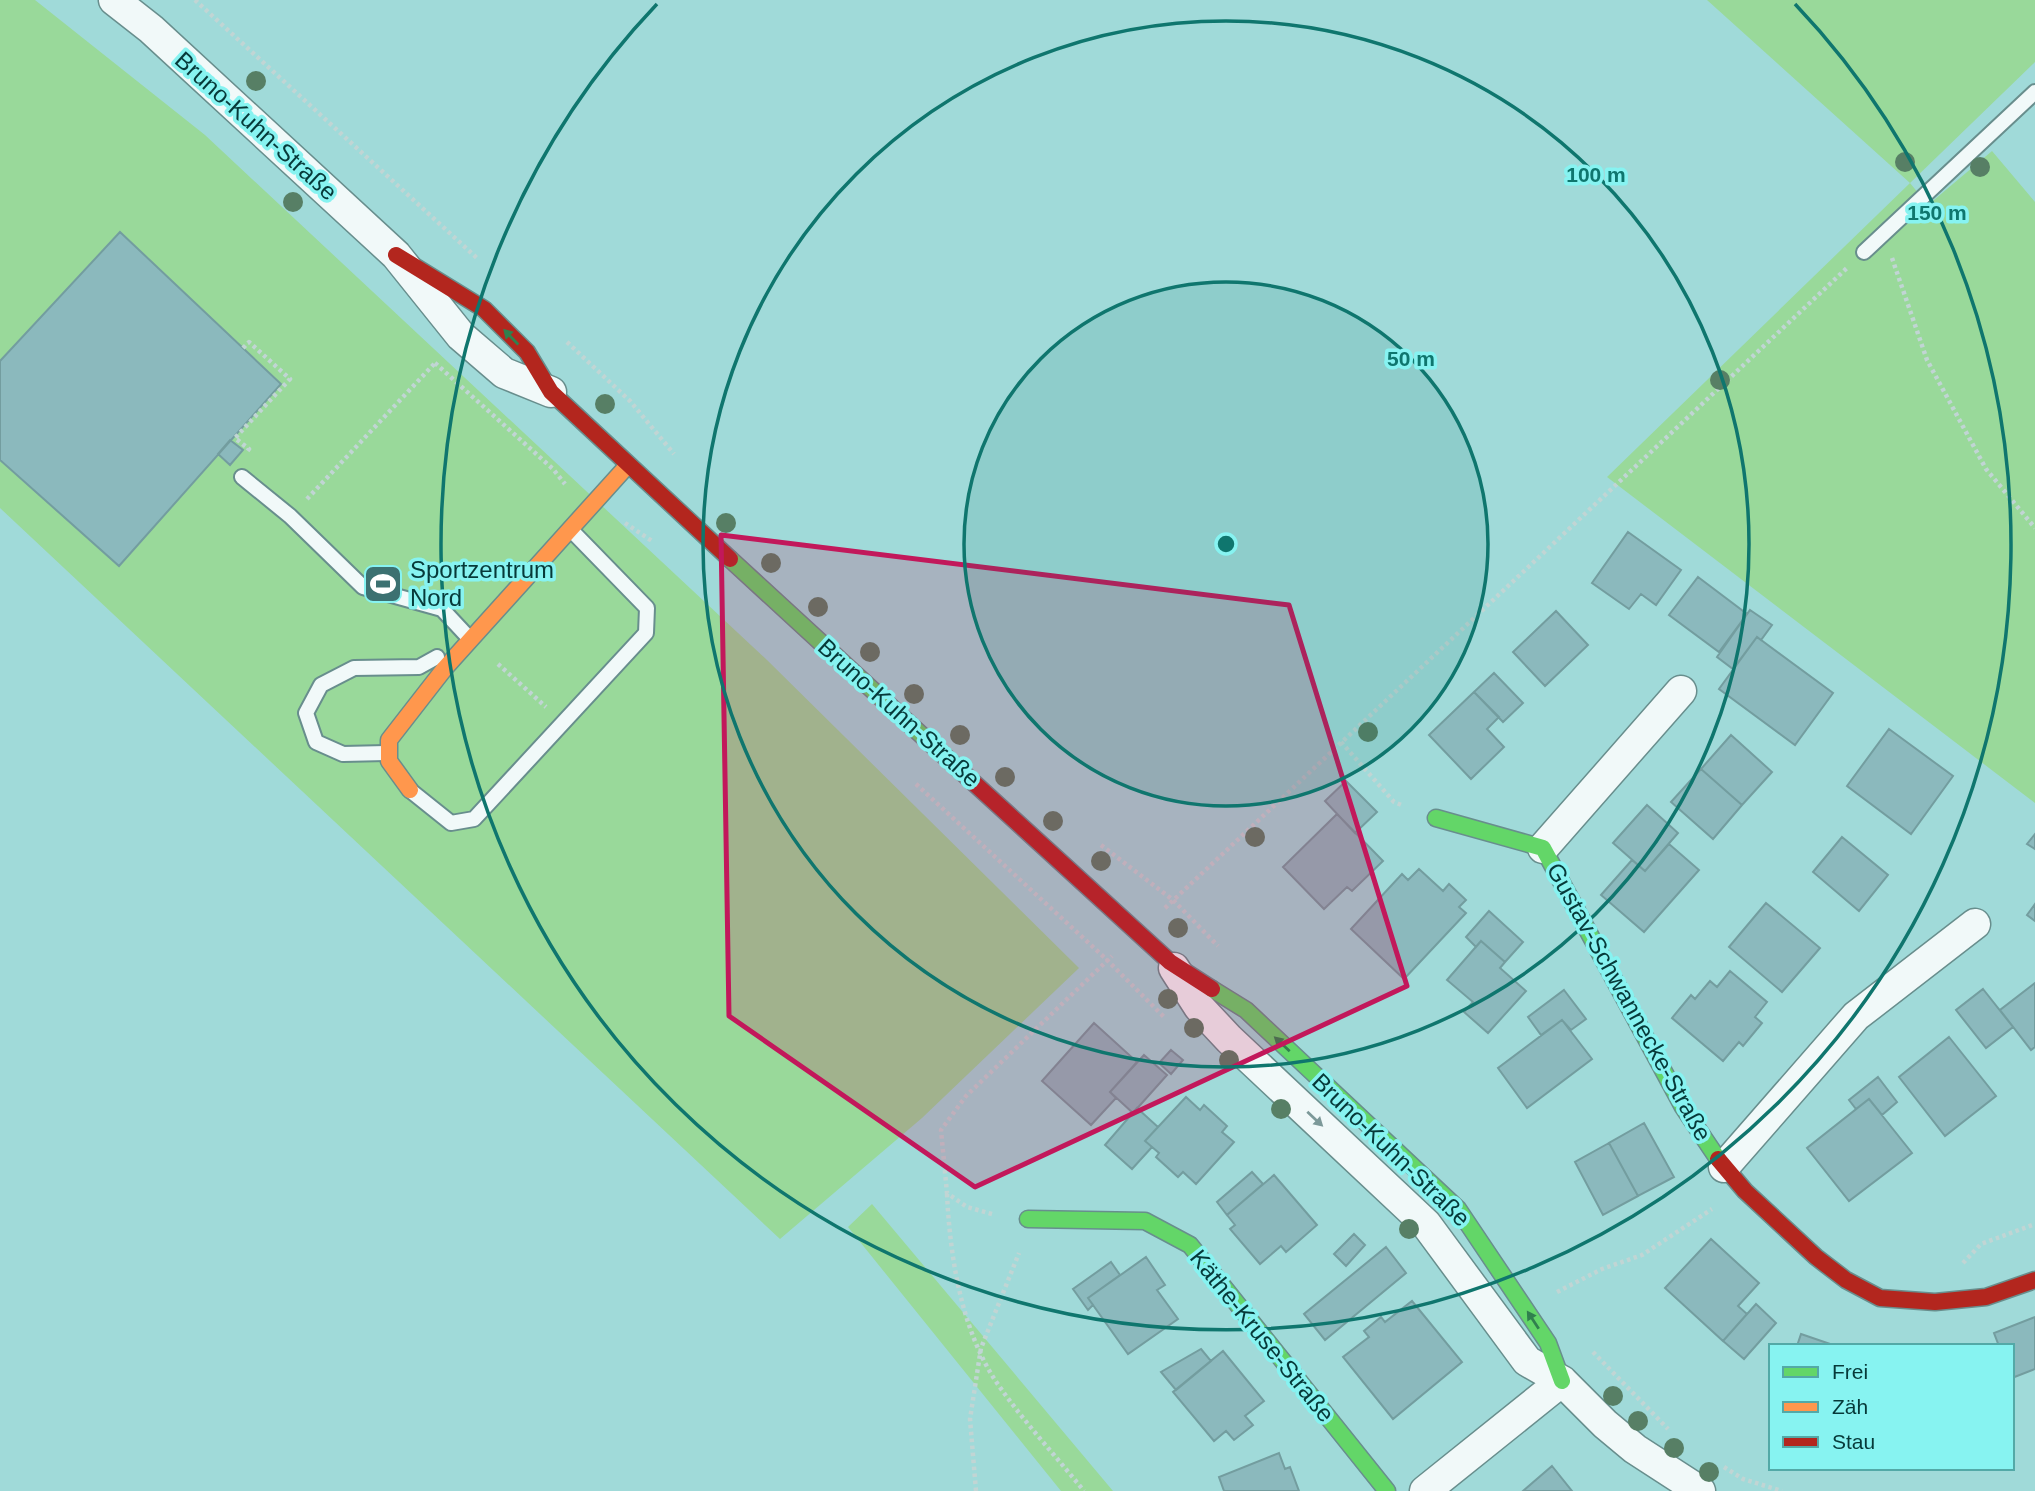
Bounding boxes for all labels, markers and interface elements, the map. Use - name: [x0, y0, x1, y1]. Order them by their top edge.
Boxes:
- street label: Bruno-Kuhn-Straße: [170, 46, 343, 205]
- text: 100 m: [1566, 163, 1626, 186]
- text: 150 m: [1907, 201, 1967, 224]
- one-way arrow: [503, 328, 520, 345]
- text: 50 m: [1387, 347, 1435, 370]
- centre of rings: [1214, 532, 1238, 556]
- place label: Sportzentrum Nord: [410, 556, 554, 611]
- sports icon: Sportzentrum Nord: [362, 563, 404, 605]
- street label: Bruno-Kuhn-Straße: [813, 633, 986, 792]
- street label: Gustav-Schwannecke-Straße: [1542, 858, 1717, 1145]
- one-way arrow: [1274, 1037, 1291, 1053]
- street label: Bruno-Kuhn-Straße: [1307, 1068, 1476, 1232]
- one-way arrow: [1306, 1110, 1323, 1126]
- street label: Käthe-Kruse-Straße: [1185, 1244, 1340, 1427]
- one-way arrow: [1527, 1310, 1540, 1329]
- legend: [1769, 1344, 2014, 1470]
- text: Frei: [1832, 1360, 1868, 1383]
- text: Zäh: [1832, 1395, 1868, 1418]
- text: Stau: [1832, 1430, 1875, 1453]

